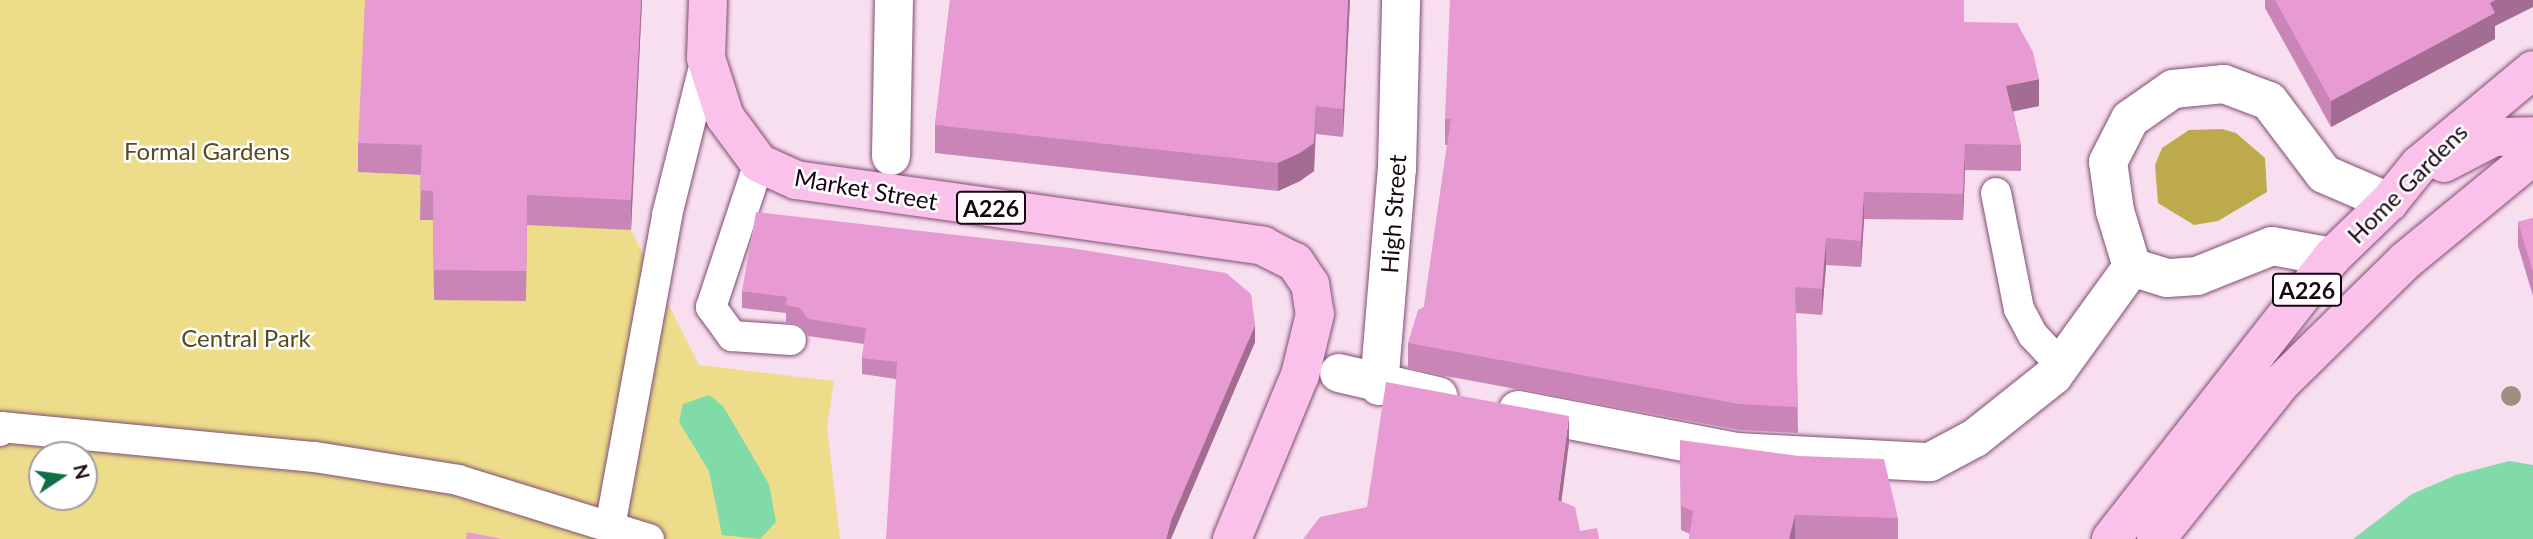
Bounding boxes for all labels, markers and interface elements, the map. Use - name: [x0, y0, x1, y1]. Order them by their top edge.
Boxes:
- street label: Home Gardens: [2341, 117, 2473, 249]
- park label: Formal Gardens: [124, 137, 290, 165]
- street label: High Street: [1374, 154, 1412, 274]
- street label: Market Street: [792, 162, 940, 216]
- road number: A226: [956, 188, 1026, 228]
- road number: A226: [2272, 270, 2342, 310]
- park label: Central Park: [181, 324, 311, 352]
- north arrow: [28, 441, 98, 511]
- text: N: [69, 462, 95, 481]

